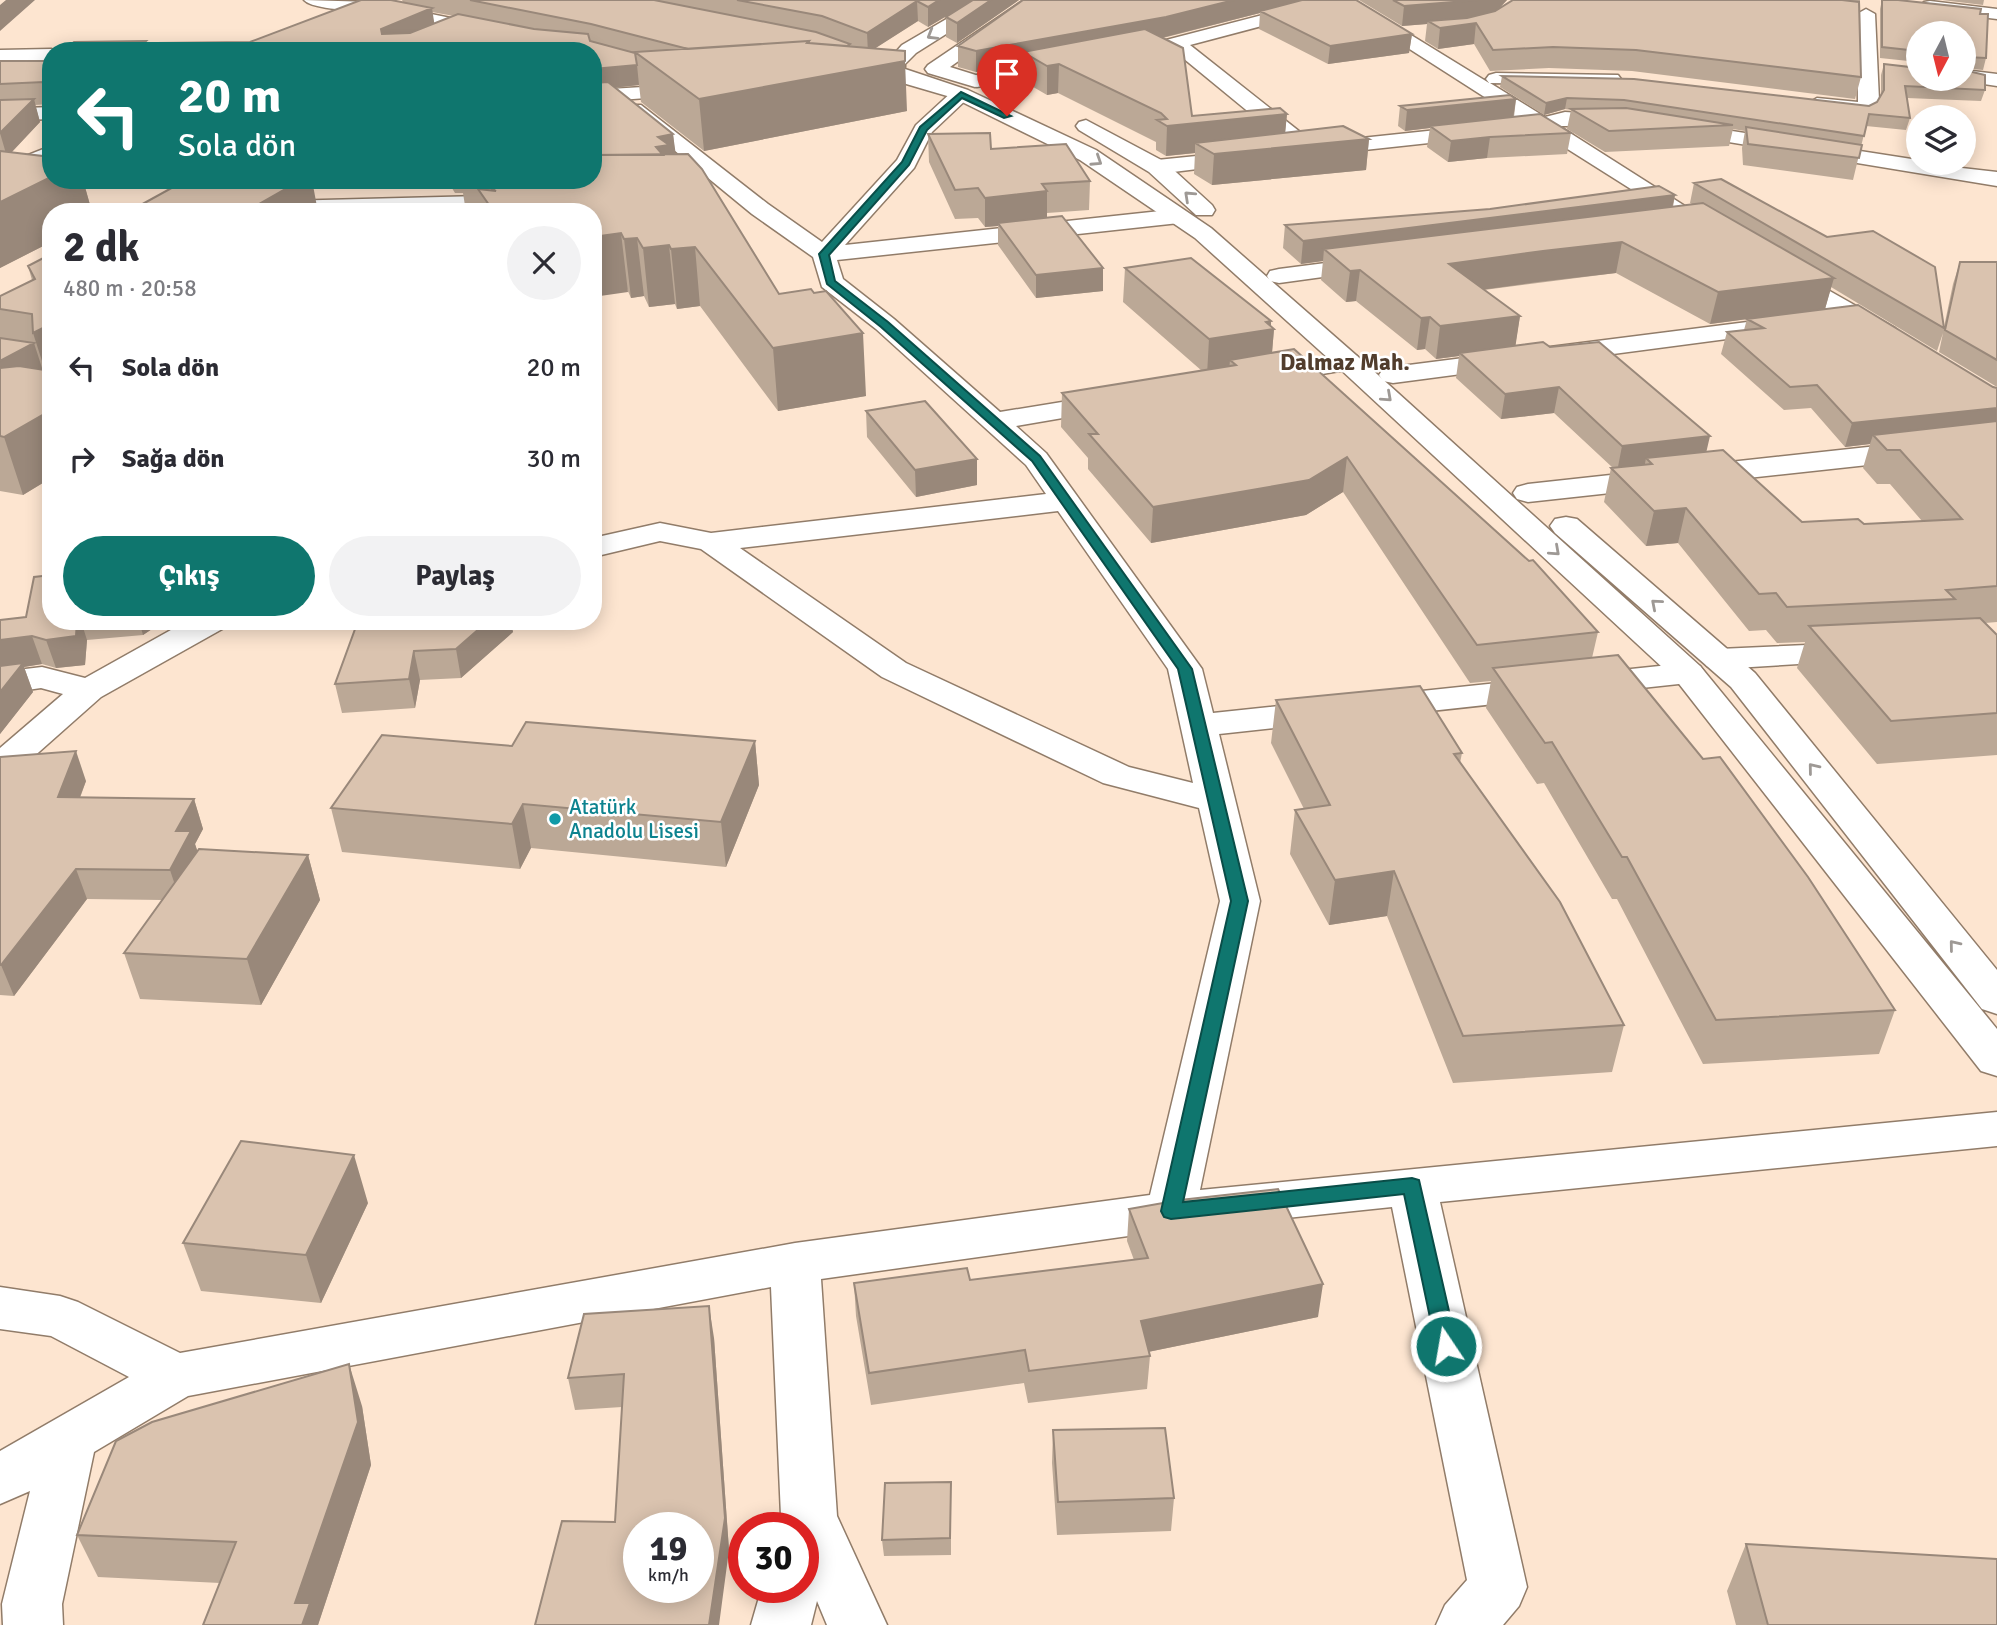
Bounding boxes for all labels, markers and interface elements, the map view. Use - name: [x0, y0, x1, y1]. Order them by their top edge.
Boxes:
- north arrow: [1906, 21, 1976, 91]
- map controls: [1906, 21, 1976, 175]
- one-way arrow: [927, 27, 940, 40]
- pin: [977, 44, 1037, 116]
- icon: arrive: [988, 55, 1026, 93]
- text: 20 m: [178, 66, 281, 126]
- icon: left: [63, 70, 154, 161]
- button: layers: [1906, 105, 1976, 175]
- text: Sola dön: [178, 126, 296, 165]
- one-way arrow: [1089, 153, 1102, 166]
- one-way arrow: [1184, 192, 1197, 205]
- text: 2 dk: [63, 222, 140, 273]
- button: close: [507, 226, 581, 300]
- text: 480 m · 20:58: [63, 274, 197, 303]
- district label: Dalmaz Mah.: [1280, 348, 1410, 377]
- icon: left: [63, 349, 101, 387]
- text: Sola dön: [122, 352, 219, 384]
- text: 20 m: [526, 352, 581, 384]
- one-way arrow: [1379, 389, 1392, 402]
- icon: right: [63, 440, 101, 478]
- text: Sağa dön: [122, 443, 225, 475]
- text: 30 m: [526, 443, 581, 475]
- button: Çıkış: [63, 536, 315, 616]
- button: Paylaş: [329, 536, 581, 616]
- one-way arrow: [1547, 542, 1560, 555]
- one-way arrow: [1651, 600, 1664, 612]
- one-way arrow: [1808, 763, 1821, 775]
- place label: Atatürk Anadolu Lisesi: [569, 794, 699, 844]
- marker: Atatürk Anadolu Lisesi: [547, 811, 563, 827]
- one-way arrow: [1950, 941, 1963, 953]
- position arrow: [1409, 1309, 1483, 1383]
- speed limit sign: 30: [728, 1512, 819, 1603]
- text: 19: [650, 1527, 687, 1570]
- text: km/h: [648, 1564, 689, 1586]

